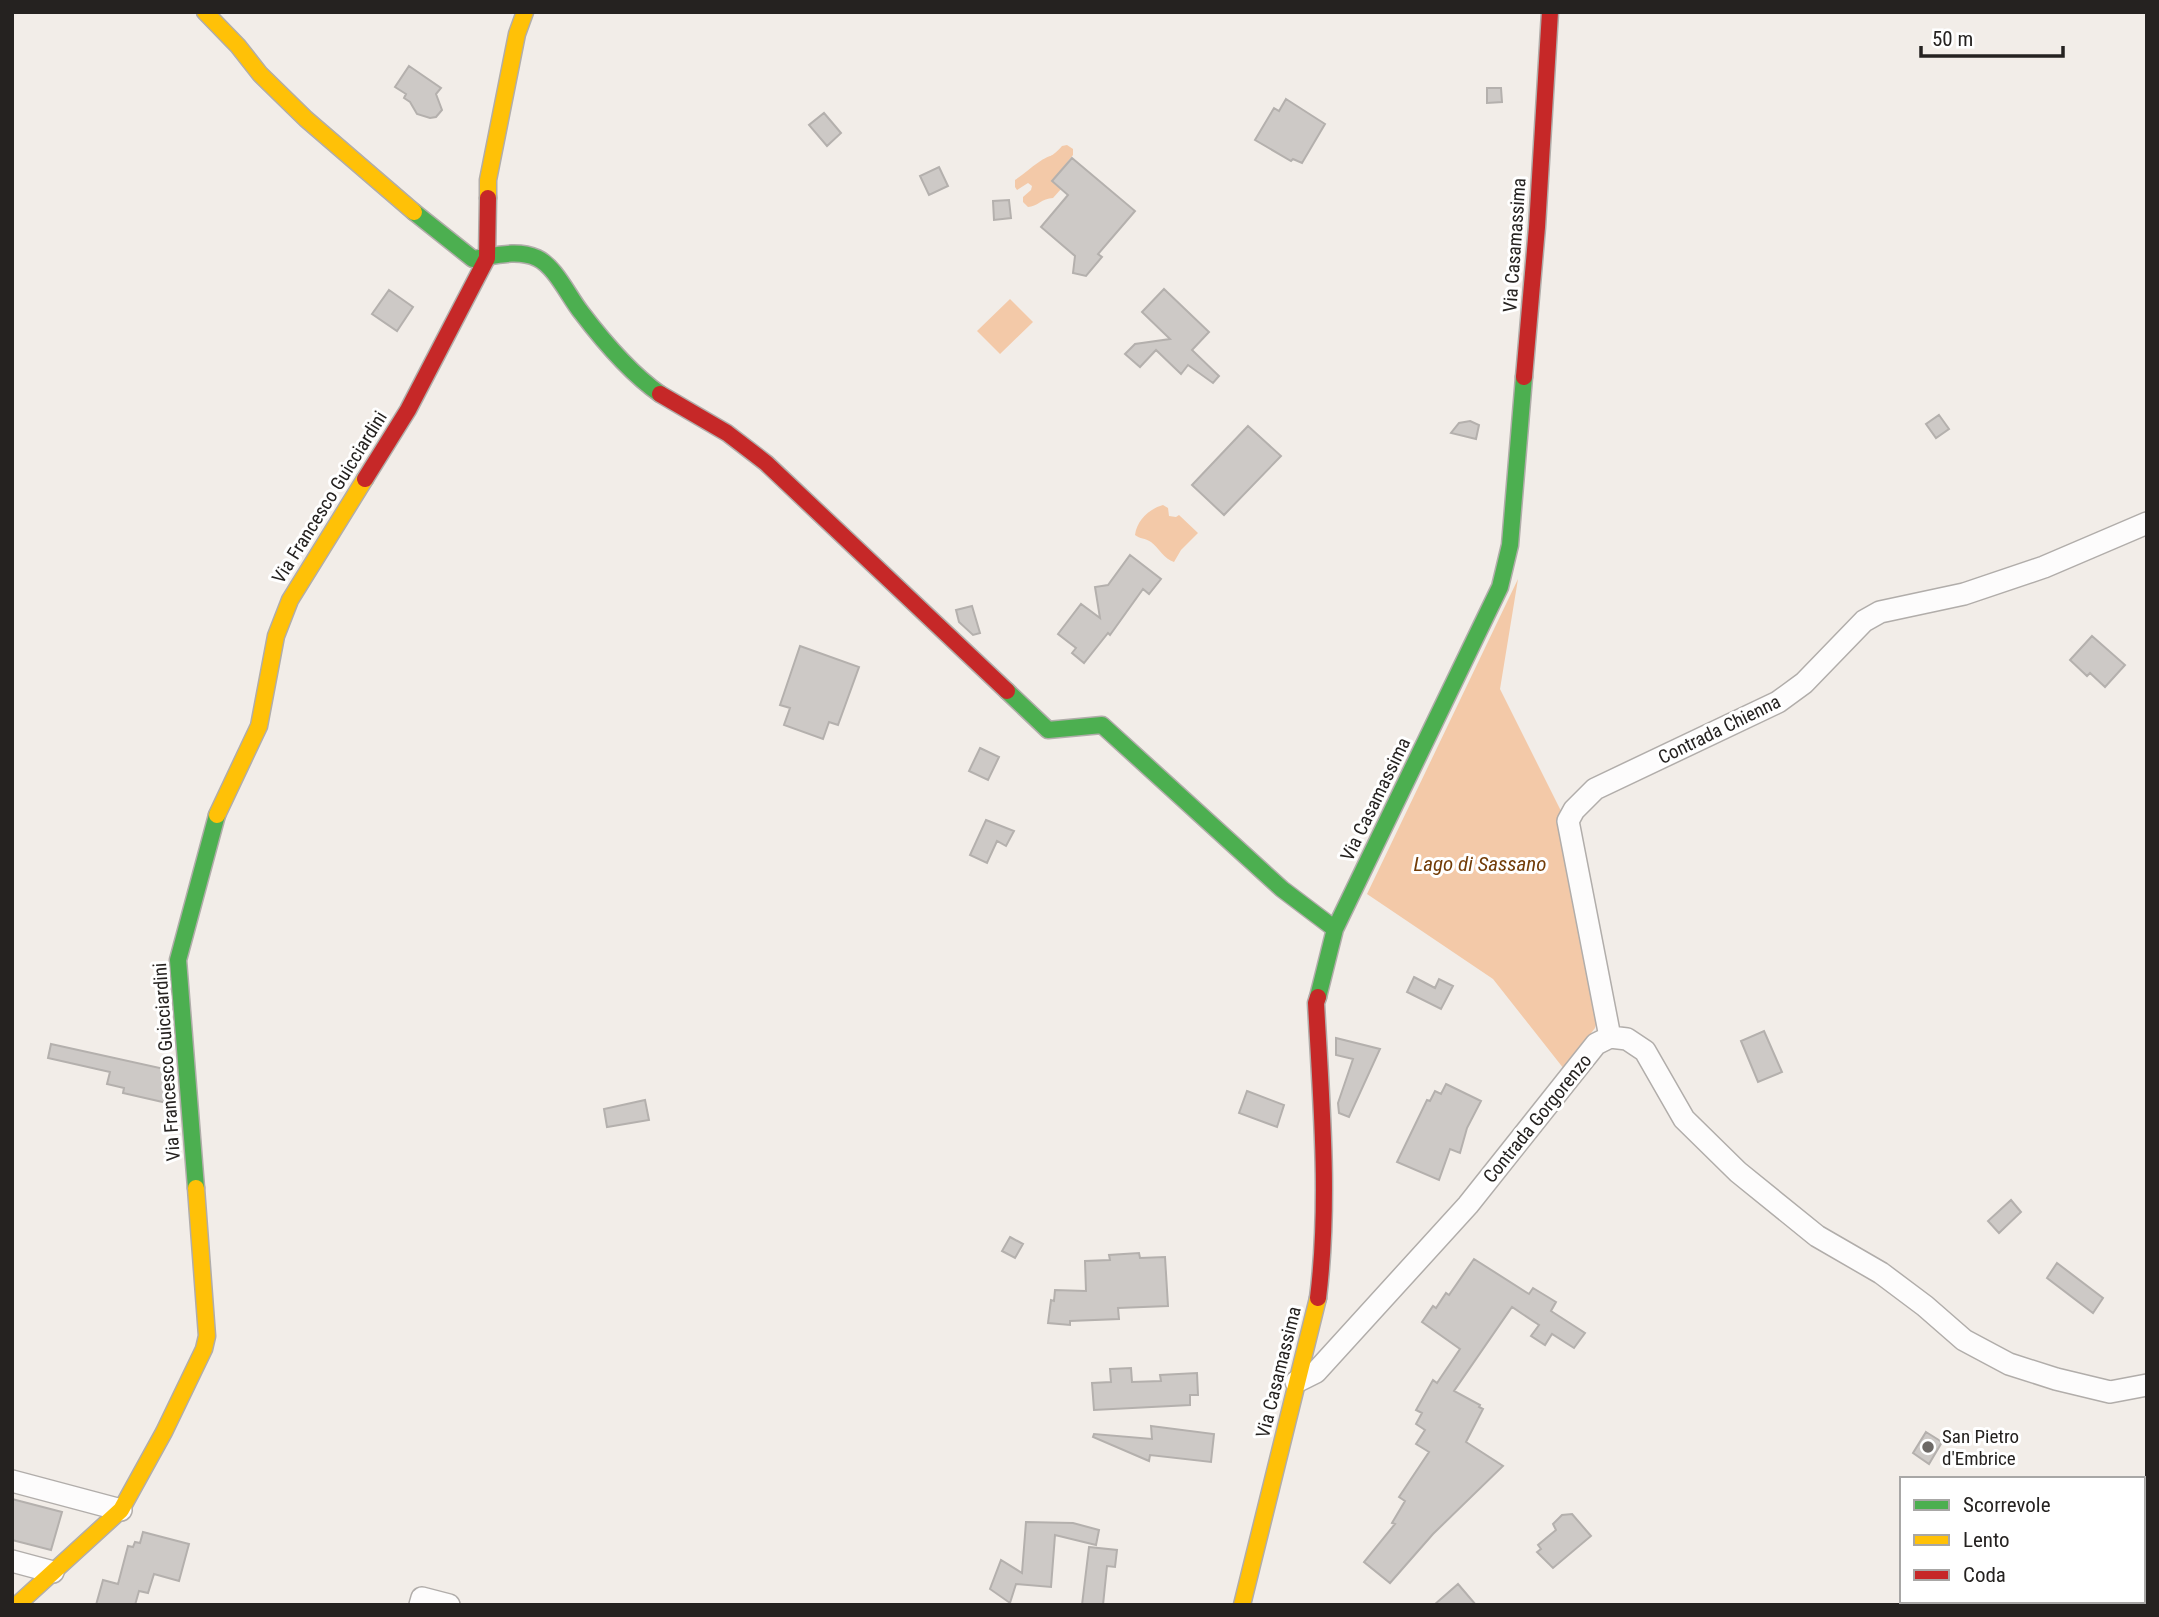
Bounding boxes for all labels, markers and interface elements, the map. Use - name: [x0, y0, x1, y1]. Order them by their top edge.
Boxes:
- scale bar: [1921, 14, 2063, 58]
- text: 50 m: [1932, 27, 1973, 51]
- street label: Via Casamassima: [1498, 177, 1531, 313]
- street label: Via Francesco Guicciardini: [267, 407, 392, 588]
- street label: Contrada Chienna: [1654, 690, 1784, 769]
- street label: Via Casamassima: [1336, 734, 1415, 865]
- water label: Lago di Sassano: [1414, 852, 1546, 876]
- street label: Via Francesco Guicciardini: [148, 962, 185, 1162]
- street label: Contrada Gorgorenzo: [1478, 1049, 1596, 1187]
- street label: Via Casamassima: [1251, 1304, 1306, 1440]
- place label: San Pietro d'Embrice: [1942, 1425, 2019, 1470]
- marker: San Pietro d'Embrice: [1920, 1439, 1936, 1455]
- legend: [1900, 1477, 2145, 1603]
- text: Scorrevole: [1963, 1493, 2051, 1517]
- text: Lento: [1963, 1528, 2010, 1552]
- text: Coda: [1963, 1563, 2006, 1587]

